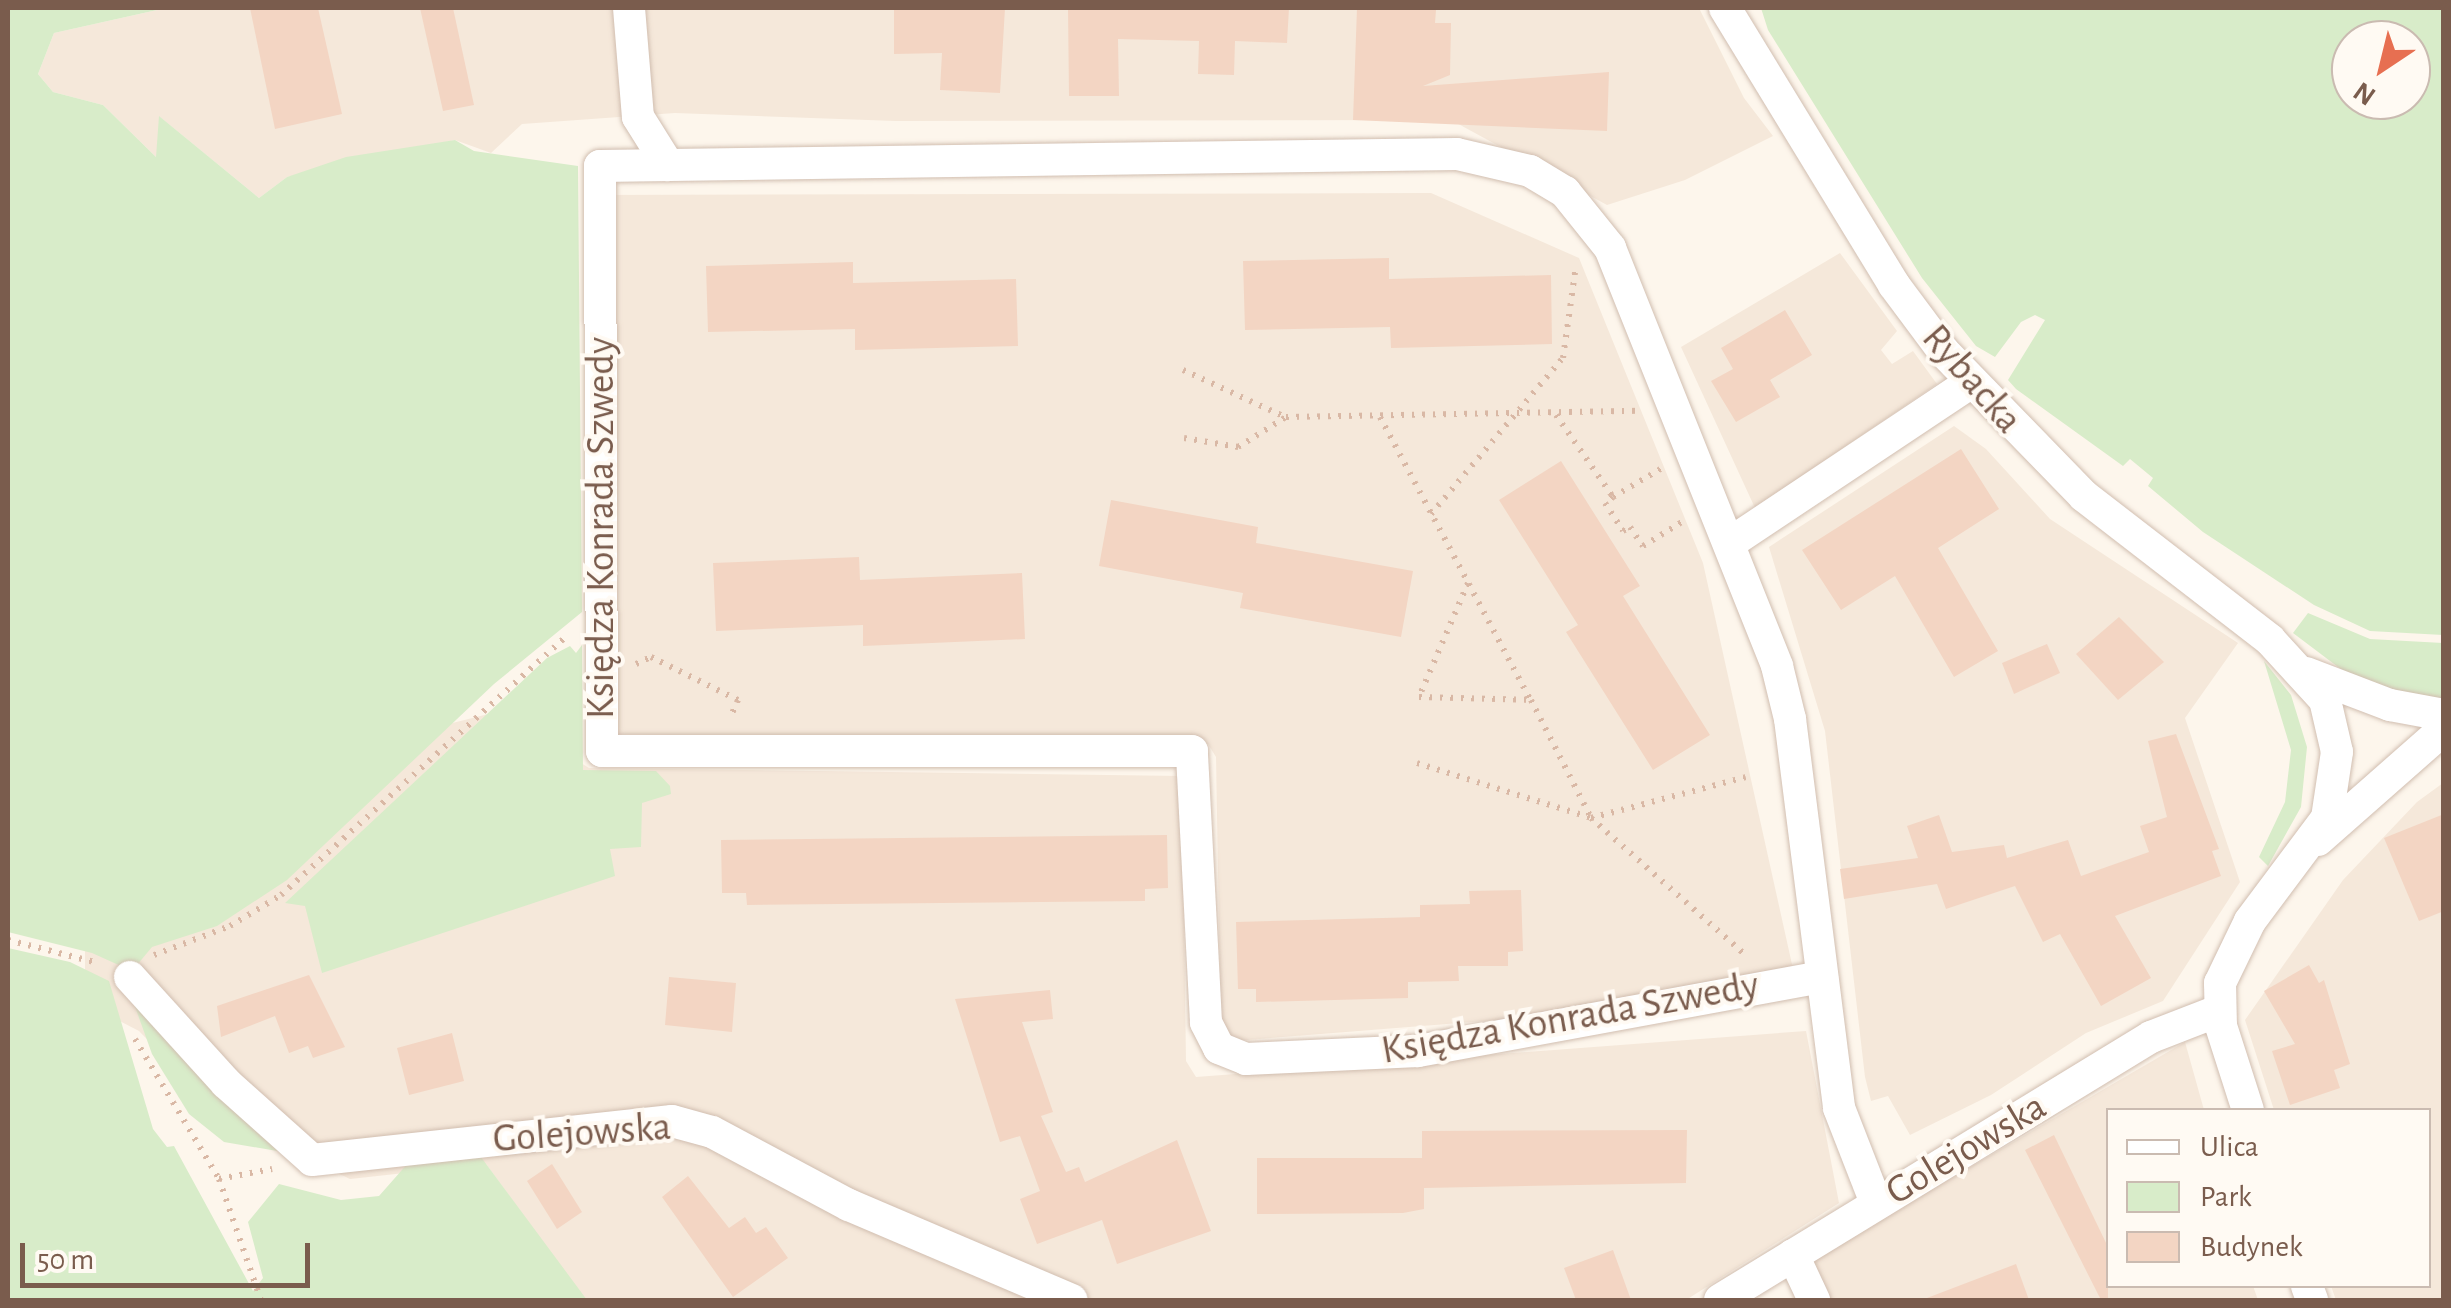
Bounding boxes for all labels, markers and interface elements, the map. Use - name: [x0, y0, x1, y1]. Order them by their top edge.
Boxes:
- north arrow: [2331, 20, 2431, 120]
- text: N: [2349, 76, 2381, 110]
- street label: Rybacka: [1912, 315, 2032, 443]
- street label: Księdza Konrada Szwedy: [577, 337, 625, 719]
- street label: Księdza Konrada Szwedy: [1378, 961, 1762, 1075]
- street label: Golejowska: [1877, 1082, 2055, 1216]
- street label: Golejowska: [491, 1103, 673, 1163]
- legend: [2106, 1108, 2431, 1288]
- text: Ulica: [2200, 1132, 2259, 1162]
- text: Park: [2200, 1182, 2252, 1212]
- scale bar: [25, 1223, 315, 1285]
- text: Budynek: [2200, 1232, 2303, 1262]
- text: 50 m: [37, 1245, 94, 1275]

